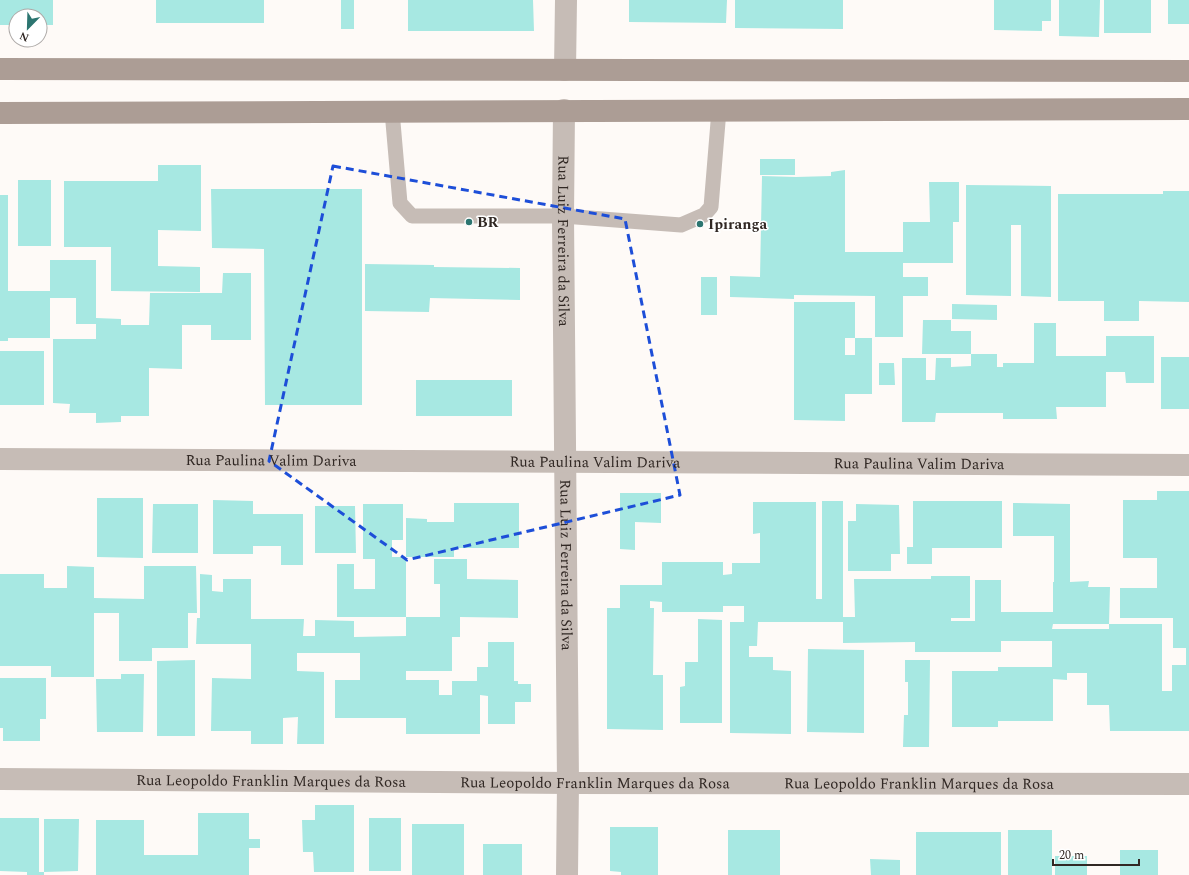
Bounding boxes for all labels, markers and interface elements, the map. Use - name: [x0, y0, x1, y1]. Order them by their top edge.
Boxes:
- north arrow: [8, 8, 48, 48]
- text: N: [17, 27, 32, 46]
- street label: Rua Luiz Ferreira da Silva: [551, 155, 575, 327]
- place label: BR: [477, 211, 500, 234]
- place label: Ipiranga: [708, 213, 767, 236]
- marker: BR: [464, 217, 474, 227]
- marker: Ipiranga: [695, 219, 705, 229]
- street label: Rua Paulina Valim Dariva: [185, 449, 357, 473]
- street label: Rua Paulina Valim Dariva: [509, 451, 681, 474]
- street label: Rua Paulina Valim Dariva: [833, 452, 1005, 476]
- street label: Rua Luiz Ferreira da Silva: [553, 479, 578, 651]
- street label: Rua Leopoldo Franklin Marques da Rosa: [136, 769, 407, 794]
- street label: Rua Leopoldo Franklin Marques da Rosa: [460, 771, 731, 795]
- street label: Rua Leopoldo Franklin Marques da Rosa: [784, 772, 1055, 796]
- scale bar: [1053, 841, 1139, 867]
- text: 20 m: [1059, 846, 1084, 865]

